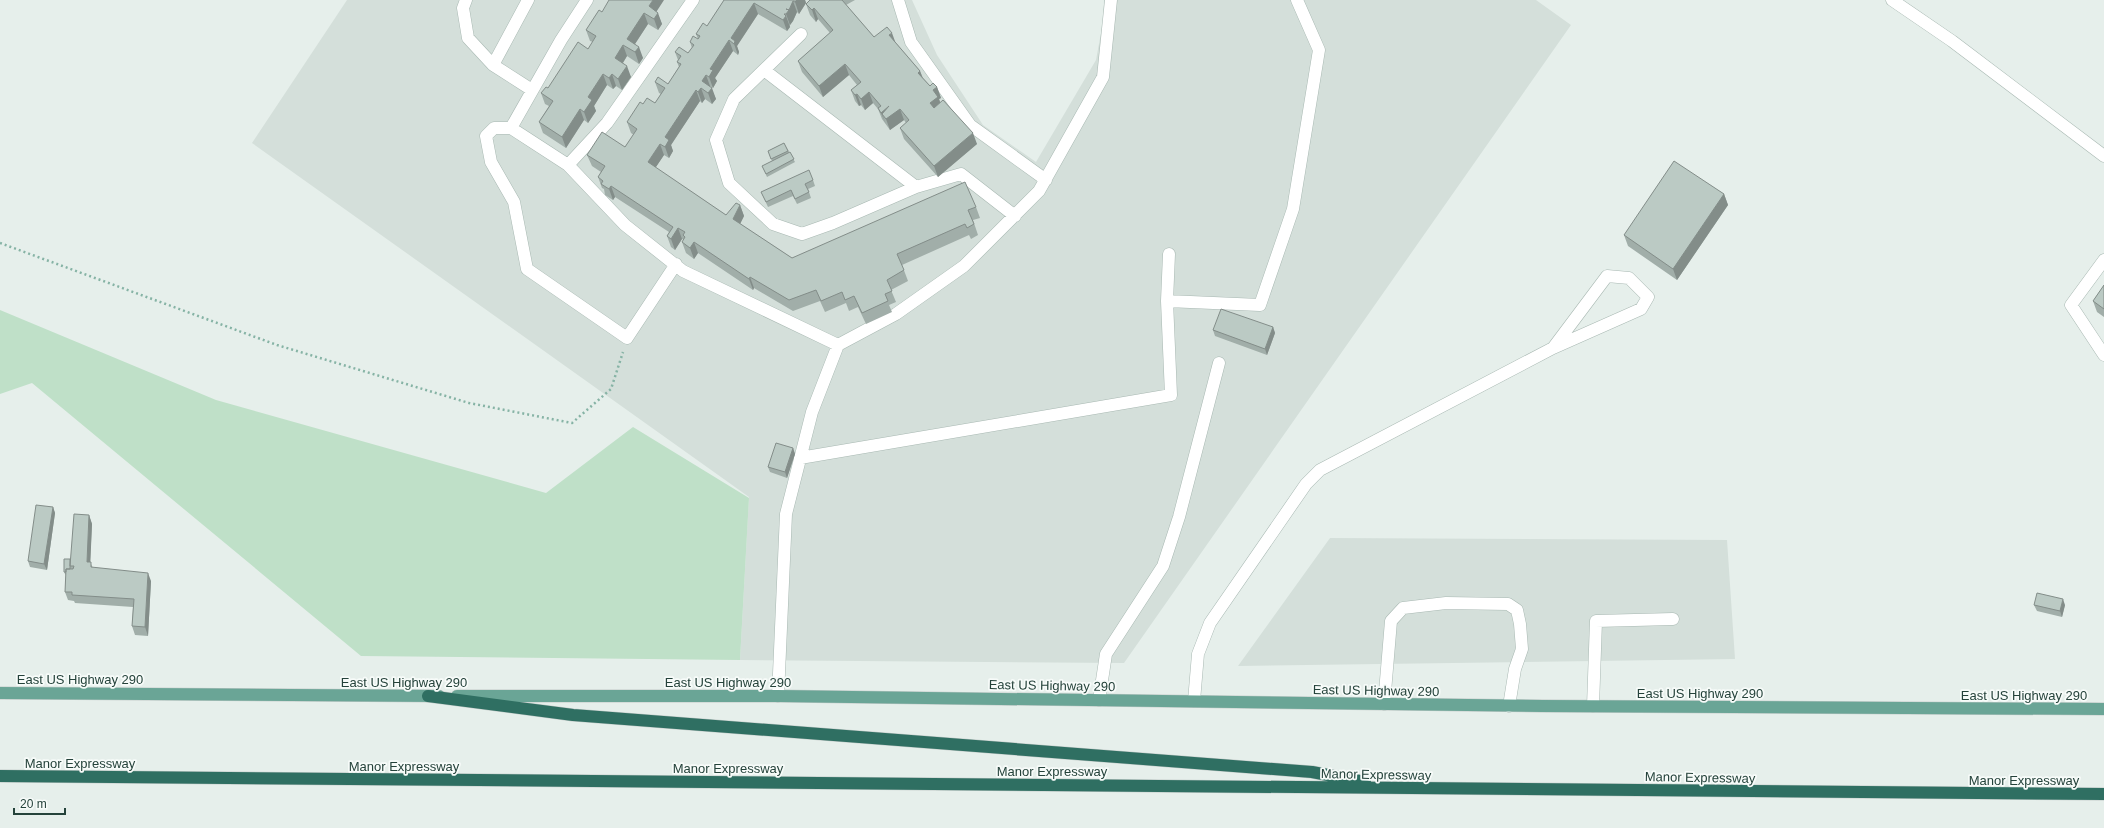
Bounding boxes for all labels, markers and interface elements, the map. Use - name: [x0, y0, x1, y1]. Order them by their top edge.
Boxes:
- street label: East US Highway 290: [17, 672, 143, 687]
- street label: East US Highway 290: [341, 675, 467, 690]
- street label: East US Highway 290: [665, 675, 791, 690]
- street label: East US Highway 290: [989, 677, 1115, 694]
- street label: East US Highway 290: [1313, 682, 1439, 699]
- street label: East US Highway 290: [1637, 686, 1763, 701]
- street label: East US Highway 290: [1961, 688, 2087, 703]
- street label: Manor Expressway: [25, 756, 136, 771]
- street label: Manor Expressway: [349, 759, 460, 774]
- street label: Manor Expressway: [673, 761, 784, 776]
- street label: Manor Expressway: [997, 764, 1108, 779]
- street label: Manor Expressway: [1321, 766, 1432, 783]
- street label: Manor Expressway: [1645, 769, 1756, 786]
- street label: Manor Expressway: [1969, 773, 2080, 788]
- scale bar: [14, 790, 65, 816]
- text: 20 m: [20, 797, 47, 811]

